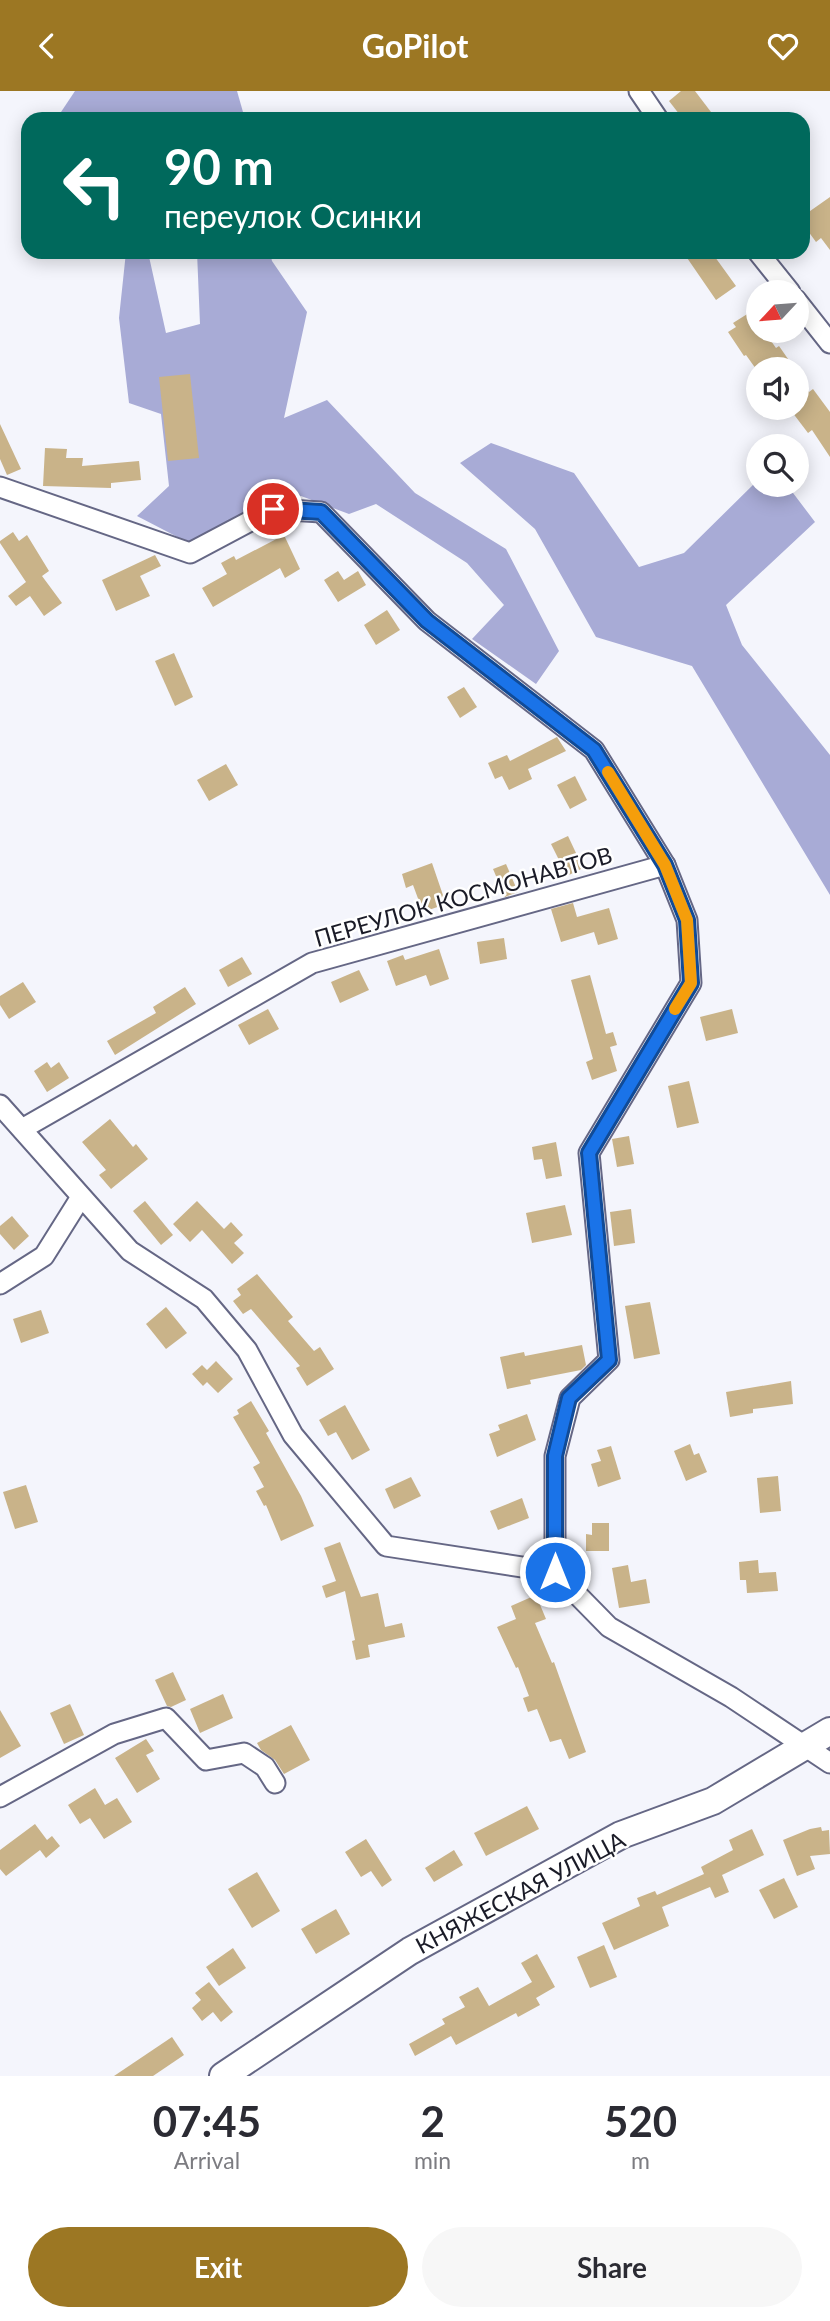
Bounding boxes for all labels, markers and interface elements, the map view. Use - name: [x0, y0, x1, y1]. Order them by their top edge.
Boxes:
- text: GoPilot: [362, 26, 468, 65]
- icon: back: [28, 27, 66, 65]
- icon: heart: [764, 27, 802, 65]
- text: 90 m: [164, 137, 274, 195]
- icon: left: [49, 140, 140, 231]
- text: переулок Осинки: [164, 196, 422, 235]
- north arrow: [746, 280, 808, 343]
- map controls: [746, 280, 809, 497]
- button: sound: [746, 357, 809, 420]
- button: search: [746, 434, 809, 497]
- pin: [243, 479, 303, 539]
- icon: arrive: [254, 490, 292, 528]
- street label: ПЕРЕУЛОК КОСМОНАВТОВ: [311, 840, 615, 952]
- position arrow: [518, 1535, 592, 1609]
- street label: КНЯЖЕСКАЯ УЛИЦА: [410, 1825, 630, 1959]
- text: 07:45: [153, 2096, 261, 2146]
- text: 2: [420, 2096, 445, 2146]
- text: 520: [604, 2096, 677, 2146]
- text: Arrival: [174, 2146, 240, 2174]
- text: min: [414, 2146, 451, 2174]
- text: m: [631, 2146, 650, 2174]
- button: Exit: [28, 2227, 408, 2307]
- button: Share: [422, 2227, 802, 2307]

